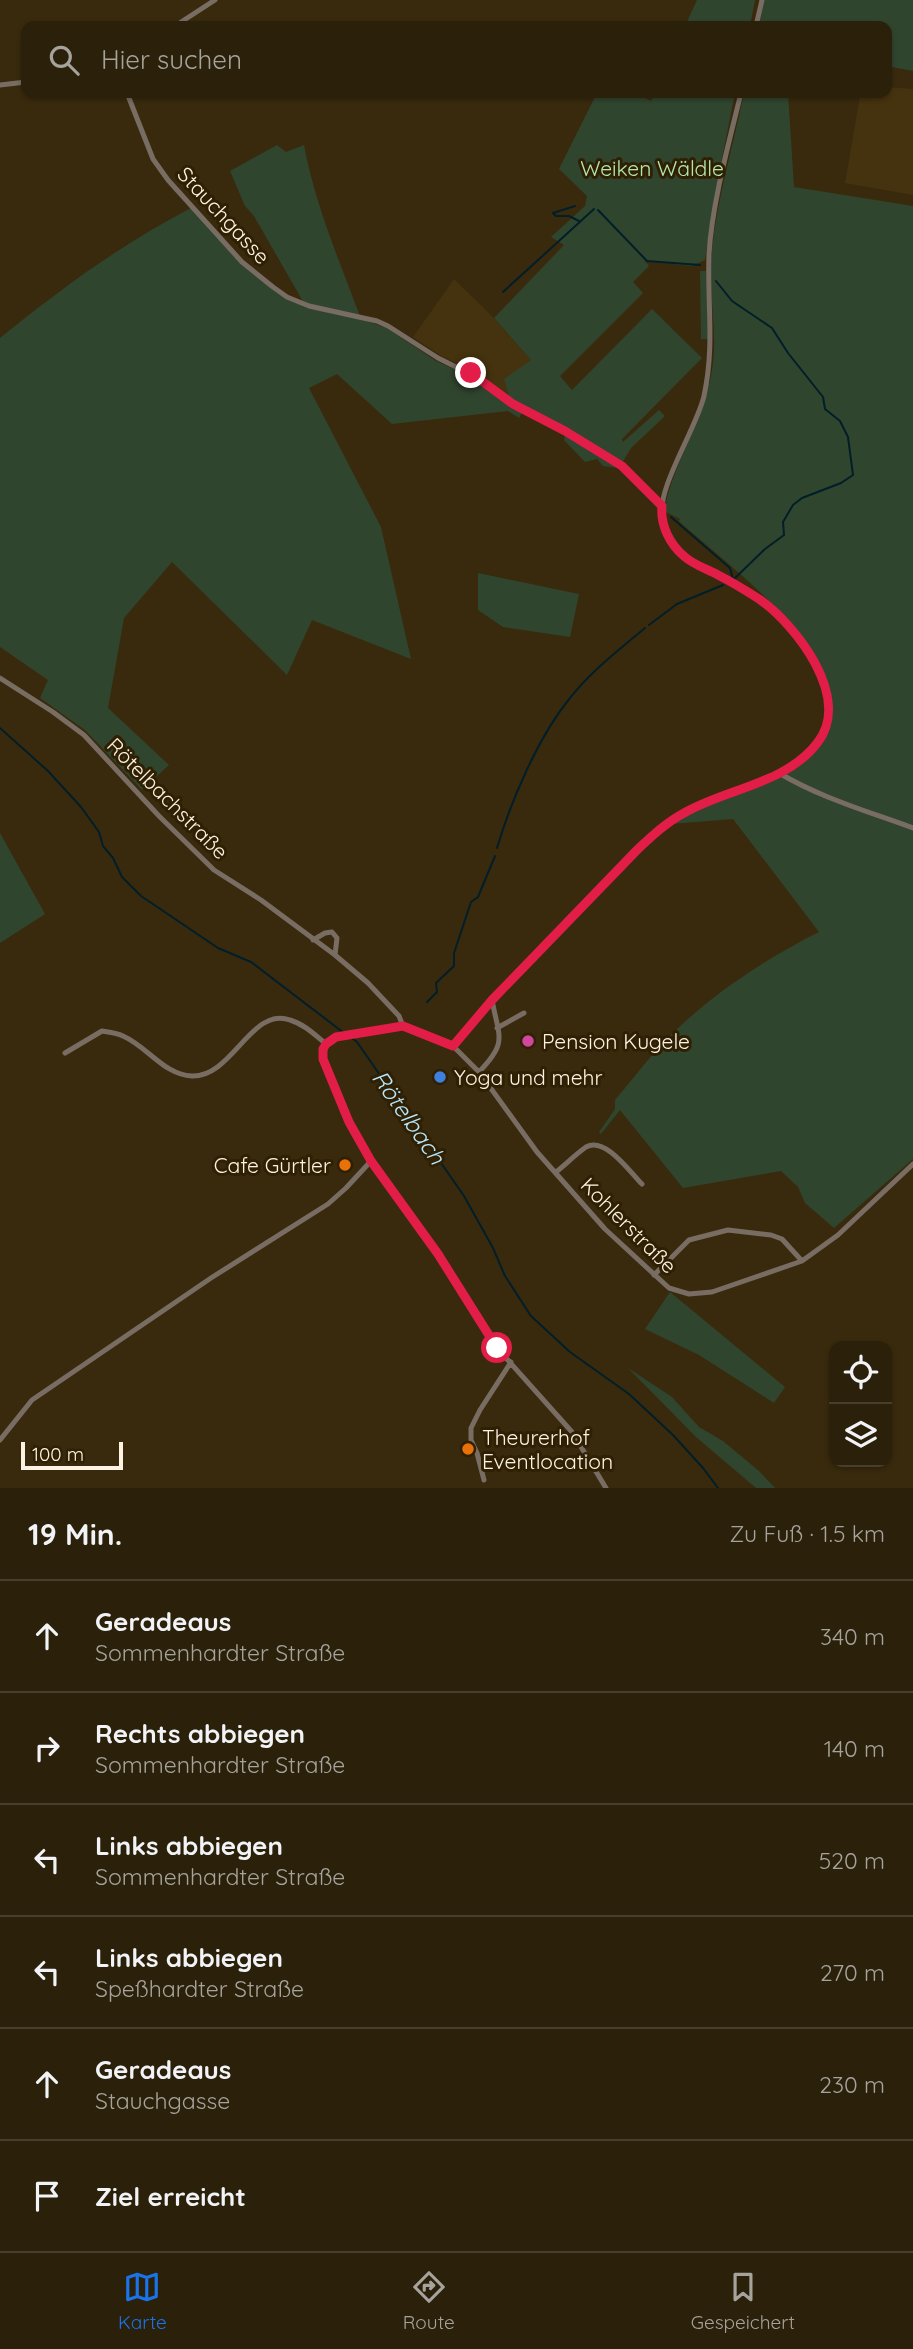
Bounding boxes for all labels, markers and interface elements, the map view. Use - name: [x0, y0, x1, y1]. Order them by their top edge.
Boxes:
- search box: [21, 21, 892, 98]
- icon: search: [45, 41, 83, 79]
- text: Hier suchen: [101, 43, 242, 76]
- park label: Weiken Wäldle: [580, 155, 724, 181]
- street label: Stauchgasse: [172, 161, 276, 269]
- route end: [455, 357, 486, 388]
- street label: Rötelbachstraße: [102, 732, 234, 864]
- place label: Pension Kugele: [542, 1028, 690, 1054]
- marker: Pension Kugele: [520, 1033, 536, 1049]
- water label: Rötelbach: [366, 1064, 452, 1170]
- place label: Yoga und mehr: [454, 1064, 603, 1090]
- marker: Yoga und mehr: [432, 1069, 448, 1085]
- place label: Cafe Gürtler: [214, 1152, 331, 1178]
- marker: Cafe Gürtler: [337, 1157, 353, 1173]
- street label: Kohlerstraße: [576, 1172, 682, 1278]
- route start: [481, 1332, 512, 1363]
- map controls: [829, 1341, 892, 1467]
- button: locate: [829, 1341, 892, 1404]
- button: layers: [829, 1404, 892, 1467]
- place label: Theurerhof Eventlocation: [482, 1424, 613, 1474]
- scale bar: [21, 1439, 122, 1471]
- marker: Theurerhof Eventlocation: [460, 1441, 476, 1457]
- text: 100 m: [32, 1442, 84, 1466]
- text: 19 Min.: [28, 1515, 122, 1553]
- text: Zu Fuß · 1.5 km: [729, 1519, 885, 1548]
- text: Geradeaus: [95, 1605, 231, 1638]
- icon: ahead: [28, 1617, 66, 1655]
- text: 340 m: [820, 1622, 885, 1651]
- text: Sommenhardter Straße: [95, 1638, 345, 1667]
- text: Rechts abbiegen: [95, 1717, 305, 1750]
- icon: right: [28, 1729, 66, 1767]
- text: 140 m: [824, 1734, 885, 1763]
- text: Sommenhardter Straße: [95, 1750, 345, 1779]
- text: Links abbiegen: [95, 1829, 283, 1862]
- icon: left: [28, 1841, 66, 1879]
- text: 520 m: [819, 1846, 885, 1875]
- text: Sommenhardter Straße: [95, 1862, 345, 1891]
- text: Links abbiegen: [95, 1941, 283, 1974]
- icon: left: [28, 1953, 66, 1991]
- text: 270 m: [820, 1958, 885, 1987]
- text: Speßhardter Straße: [95, 1974, 304, 2003]
- text: Geradeaus: [95, 2053, 231, 2086]
- icon: ahead: [28, 2065, 66, 2103]
- text: 230 m: [819, 2070, 885, 2099]
- text: Stauchgasse: [95, 2086, 230, 2115]
- icon: arrive: [28, 2177, 66, 2215]
- text: Ziel erreicht: [95, 2180, 246, 2213]
- tab: Karte: [118, 2268, 167, 2334]
- tab: Route: [403, 2268, 455, 2334]
- tab: Gespeichert: [691, 2268, 795, 2334]

